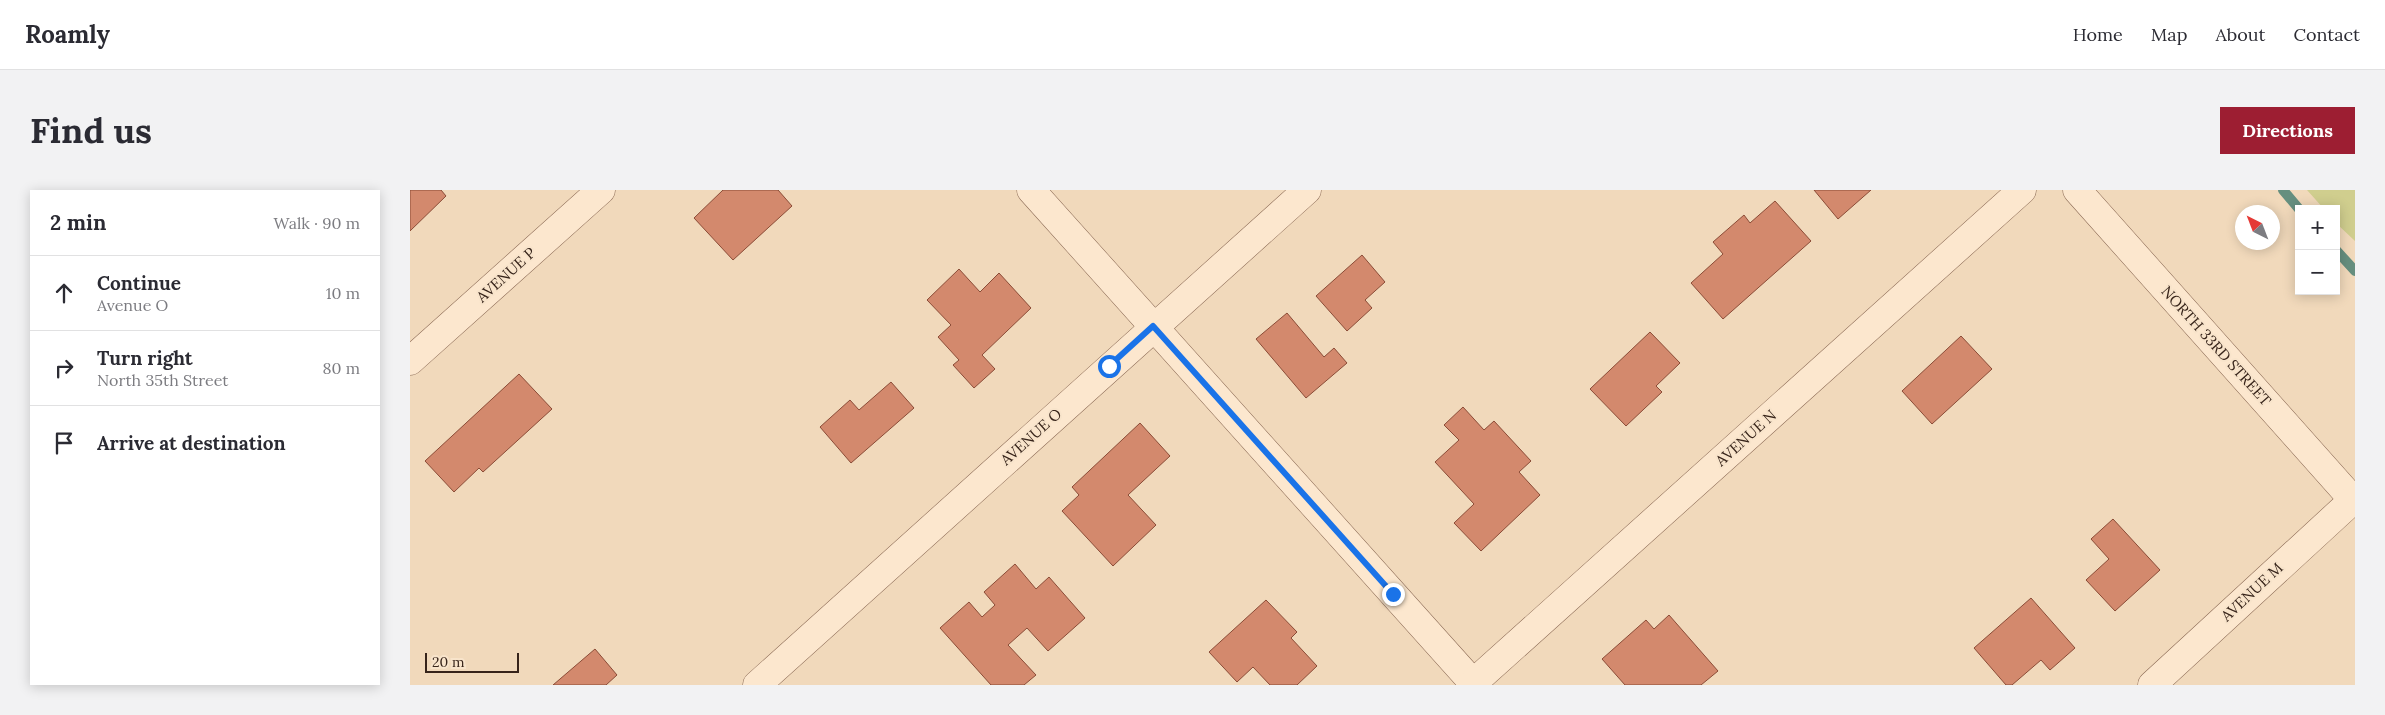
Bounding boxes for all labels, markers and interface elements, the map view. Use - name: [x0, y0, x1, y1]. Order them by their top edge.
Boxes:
- text: Roamly: [25, 19, 110, 50]
- text: Home: [2073, 23, 2123, 46]
- text: Map: [2151, 23, 2187, 46]
- text: About: [2215, 23, 2265, 46]
- text: Contact: [2293, 23, 2360, 46]
- button: Directions: [2220, 107, 2355, 154]
- text: Find us: [30, 108, 152, 153]
- north arrow: [2235, 205, 2280, 250]
- map controls: [2295, 205, 2340, 295]
- button: +: [2295, 205, 2340, 250]
- text: 2 min: [50, 209, 106, 236]
- text: Walk · 90 m: [273, 213, 360, 233]
- street label: AVENUE P: [471, 243, 539, 307]
- button: −: [2295, 250, 2340, 295]
- text: Continue: [97, 271, 181, 295]
- icon: ahead: [50, 279, 78, 307]
- street label: NORTH 33RD STREET: [2158, 282, 2275, 410]
- text: 10 m: [326, 283, 360, 303]
- text: Avenue O: [97, 295, 168, 315]
- text: Turn right: [97, 346, 193, 370]
- icon: right: [50, 354, 78, 382]
- route start: [1098, 355, 1121, 378]
- text: 80 m: [323, 358, 360, 378]
- text: North 35th Street: [97, 370, 228, 390]
- street label: AVENUE O: [995, 404, 1065, 470]
- street label: AVENUE N: [1711, 405, 1780, 471]
- icon: arrive: [50, 429, 78, 457]
- text: Arrive at destination: [97, 431, 286, 455]
- street label: AVENUE M: [2216, 558, 2287, 626]
- route end: [1382, 583, 1405, 606]
- scale bar: [425, 650, 519, 673]
- text: 20 m: [432, 653, 464, 671]

